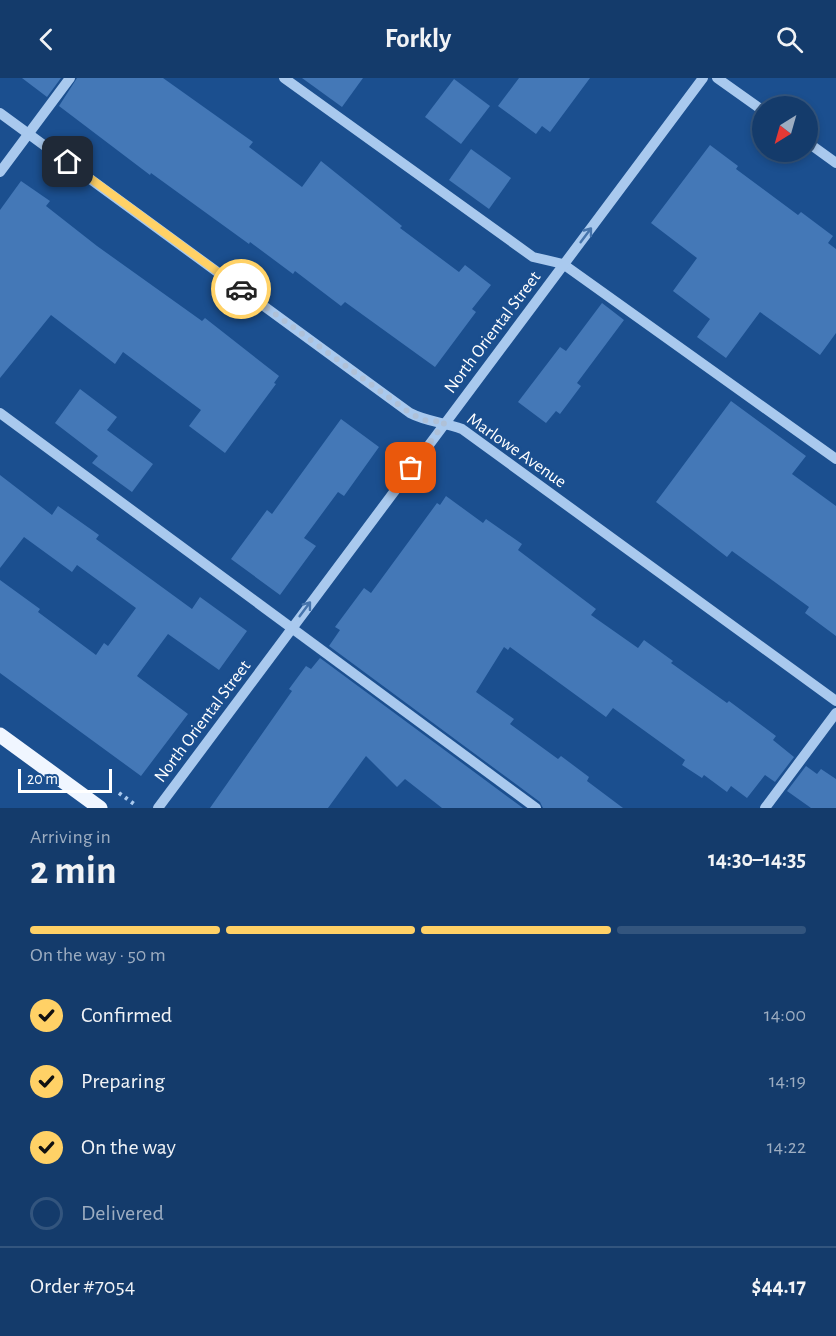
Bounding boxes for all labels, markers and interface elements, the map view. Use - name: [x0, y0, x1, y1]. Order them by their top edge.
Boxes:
- icon: back: [30, 23, 63, 56]
- icon: search: [773, 23, 806, 56]
- text: Forkly: [385, 25, 451, 52]
- north arrow: [752, 96, 818, 162]
- map controls: [752, 96, 818, 162]
- pin: [42, 136, 93, 187]
- icon: home: [51, 145, 84, 178]
- one-way arrow: [579, 227, 592, 243]
- courier: [211, 259, 271, 319]
- street label: North Oriental Street: [441, 268, 545, 397]
- icon: car: [225, 273, 258, 306]
- street label: Marlowe Avenue: [463, 410, 569, 492]
- pin: [385, 442, 436, 493]
- icon: bag: [394, 451, 427, 484]
- one-way arrow: [299, 602, 312, 618]
- street label: North Oriental Street: [151, 657, 255, 786]
- scale bar: [18, 766, 112, 794]
- text: 20 m: [27, 771, 58, 787]
- text: Arriving in: [30, 827, 111, 847]
- text: 14:30–14:35: [708, 848, 806, 870]
- text: 2 min: [30, 852, 117, 891]
- text: On the way · 50 m: [30, 945, 166, 965]
- icon: check: [30, 999, 63, 1032]
- text: Confirmed: [81, 1004, 172, 1026]
- text: 14:00: [764, 1005, 806, 1025]
- icon: check: [30, 1065, 63, 1098]
- text: Preparing: [81, 1070, 165, 1092]
- text: 14:19: [769, 1071, 806, 1091]
- icon: check: [30, 1131, 63, 1164]
- text: On the way: [81, 1136, 176, 1158]
- text: 14:22: [767, 1137, 806, 1157]
- text: Delivered: [81, 1202, 164, 1224]
- text: Order #7054: [30, 1275, 135, 1297]
- text: $44.17: [752, 1275, 806, 1297]

